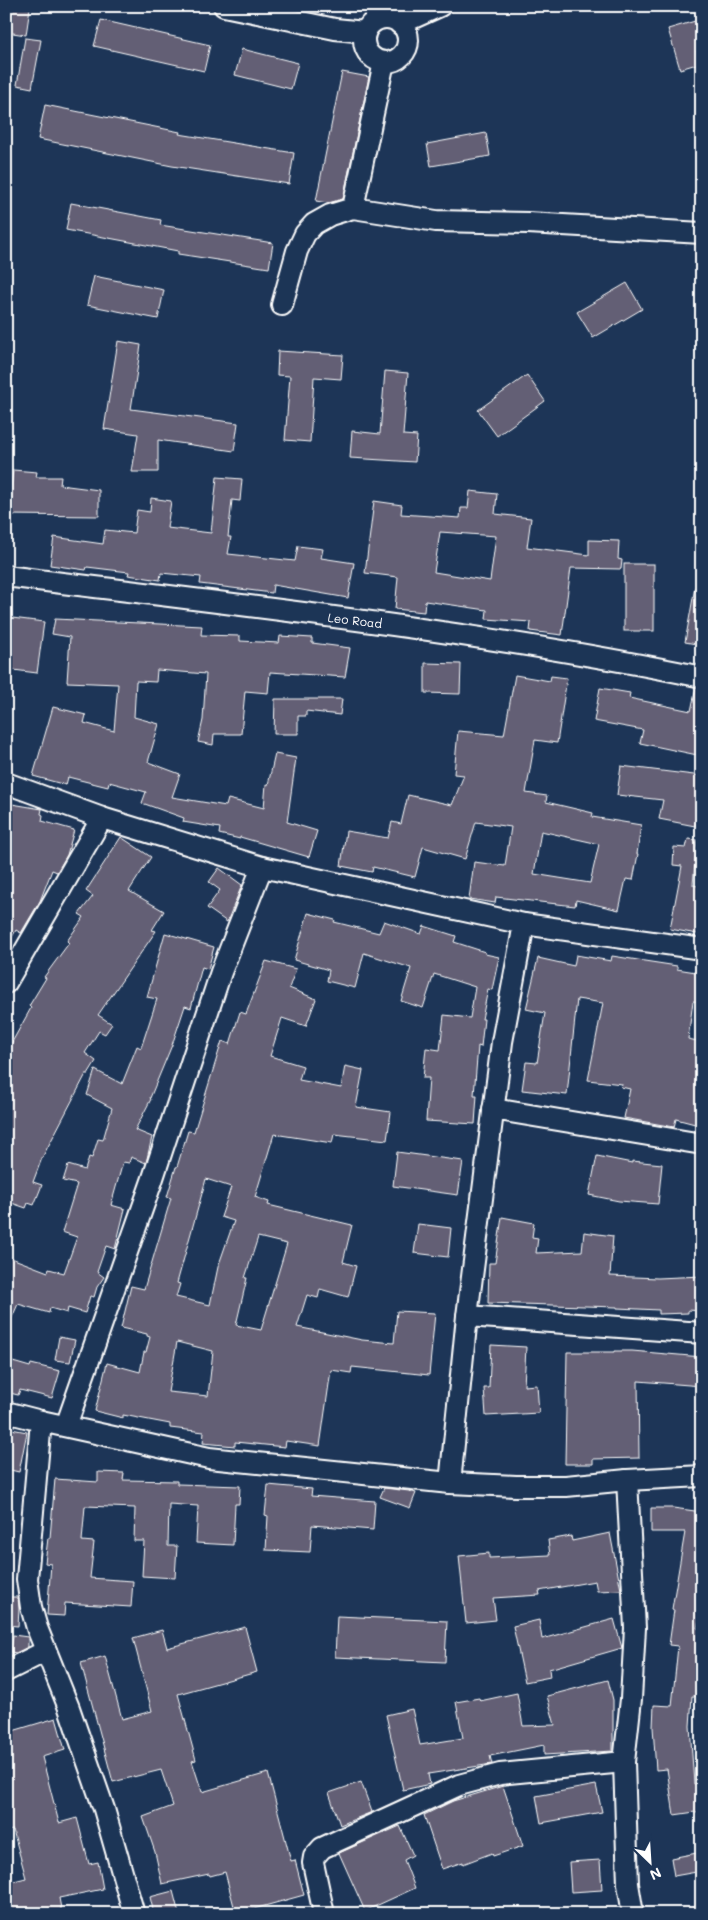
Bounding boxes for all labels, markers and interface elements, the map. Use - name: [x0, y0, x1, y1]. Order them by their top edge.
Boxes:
- street label: Leo Road: [327, 609, 383, 631]
- north arrow: [626, 1838, 676, 1888]
- text: N: [647, 1863, 665, 1885]

